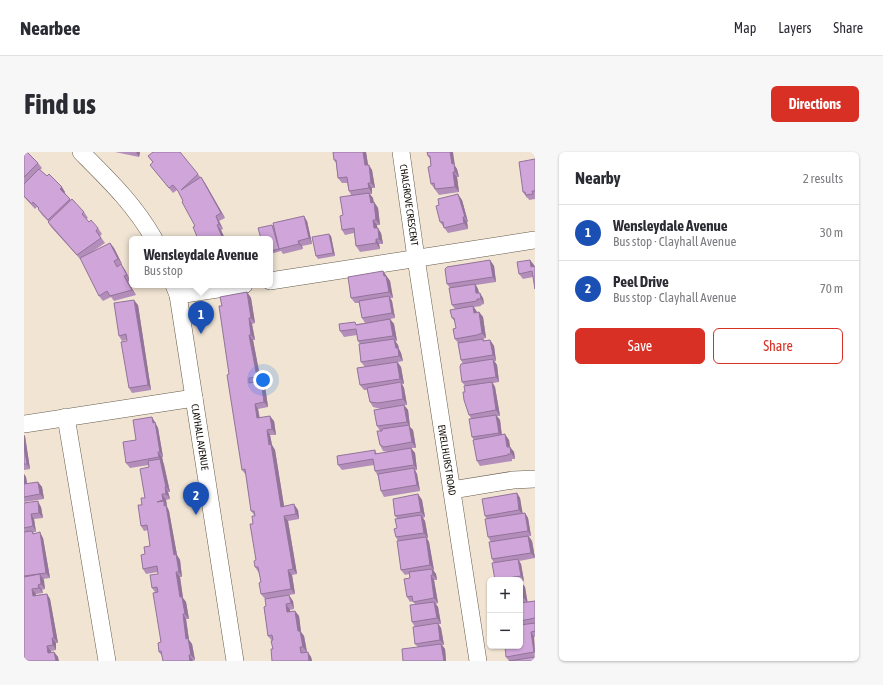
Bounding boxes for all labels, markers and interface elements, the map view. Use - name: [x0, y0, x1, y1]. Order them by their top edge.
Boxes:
- text: Nearbee: [20, 17, 80, 39]
- text: Map: [734, 20, 756, 36]
- text: Layers: [778, 20, 811, 36]
- text: Share: [833, 20, 863, 36]
- button: Directions: [771, 86, 859, 122]
- text: Find us: [24, 88, 96, 120]
- street label: CHALGROVE CRESCENT: [398, 163, 420, 247]
- text: Nearby: [575, 168, 621, 188]
- text: 2 results: [803, 171, 843, 186]
- text: Wensleydale Avenue: [613, 217, 728, 234]
- text: 1: [585, 225, 591, 240]
- text: 30 m: [820, 225, 843, 240]
- text: Bus stop · Clayhall Avenue: [613, 234, 736, 249]
- popup: [129, 236, 273, 288]
- text: Wensleydale Avenue: [144, 246, 258, 263]
- text: Bus stop: [144, 263, 183, 278]
- text: Peel Drive: [613, 273, 669, 290]
- text: 2: [585, 281, 591, 296]
- text: 70 m: [820, 281, 843, 296]
- text: Bus stop · Clayhall Avenue: [613, 290, 736, 305]
- pin: 1: [188, 301, 214, 334]
- button: Save: [575, 328, 705, 364]
- button: Share: [713, 328, 843, 364]
- your location: [253, 370, 273, 390]
- street label: CLAYHALL AVENUE: [189, 403, 211, 472]
- street label: EWELLHURST ROAD: [436, 424, 458, 497]
- pin: 2: [183, 482, 209, 515]
- map controls: [487, 577, 523, 649]
- button: +: [487, 577, 523, 613]
- button: −: [487, 613, 523, 649]

